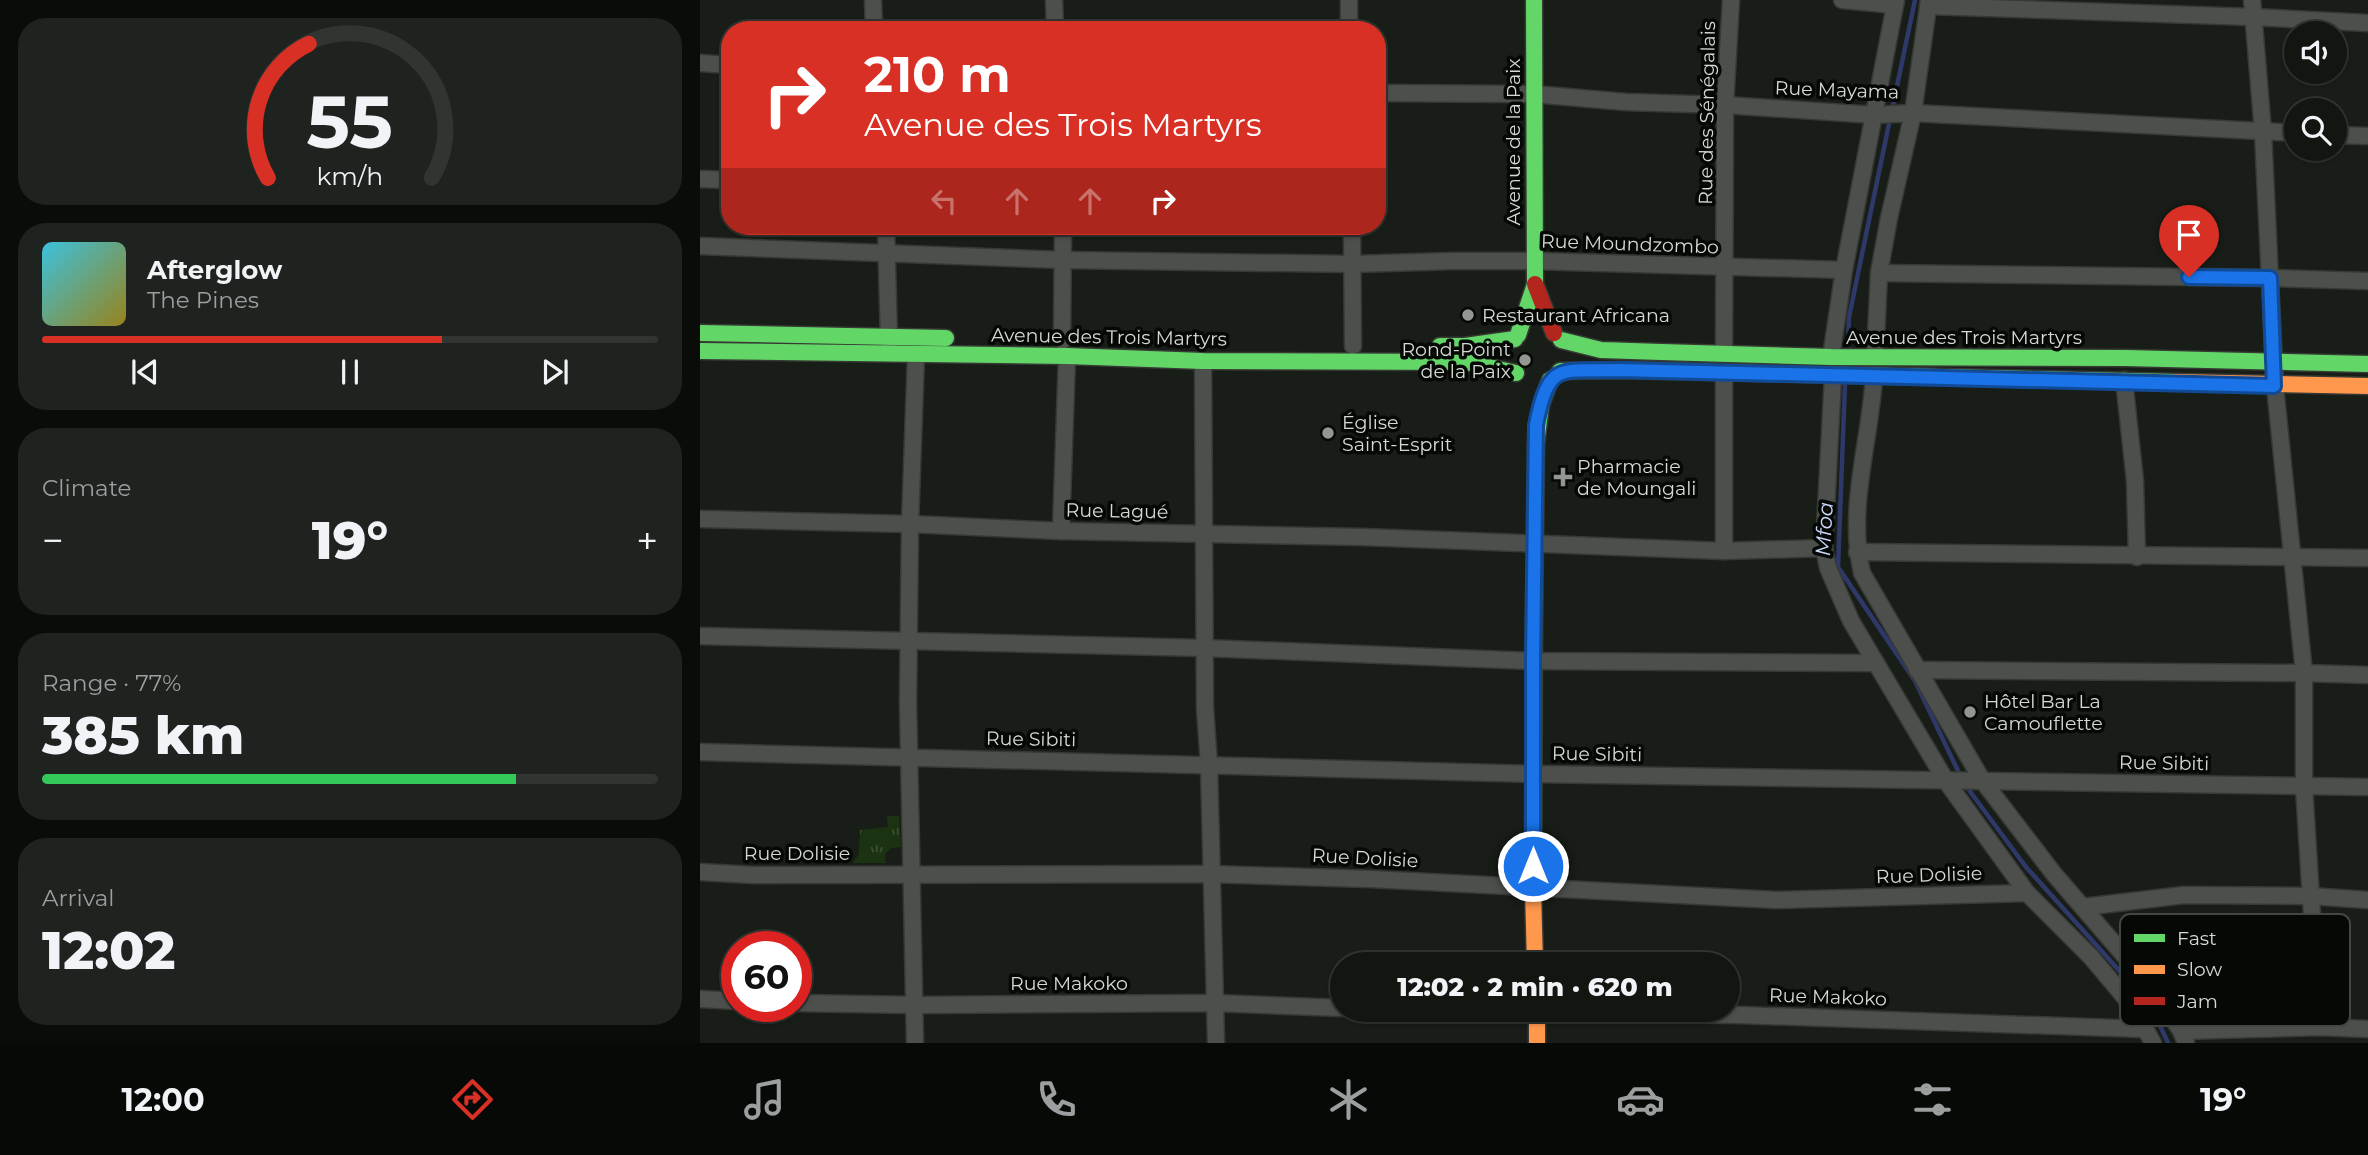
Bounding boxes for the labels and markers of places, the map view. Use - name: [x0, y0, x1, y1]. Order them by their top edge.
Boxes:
- pin: [2159, 205, 2219, 277]
- place label: Restaurant Africana: [1482, 304, 1670, 327]
- marker: Restaurant Africana: [1460, 307, 1476, 323]
- place label: Rond-Point de la Paix: [1401, 338, 1511, 383]
- marker: Rond-Point de la Paix: [1517, 352, 1533, 368]
- place label: Église Saint-Esprit: [1342, 411, 1453, 456]
- marker: Église Saint-Esprit: [1320, 425, 1336, 441]
- place label: Pharmacie de Moungali: [1577, 455, 1696, 500]
- marker: Pharmacie de Moungali: [1555, 469, 1571, 485]
- place label: Hôtel Bar La Camouflette: [1984, 690, 2103, 735]
- marker: Hôtel Bar La Camouflette: [1962, 704, 1978, 720]

